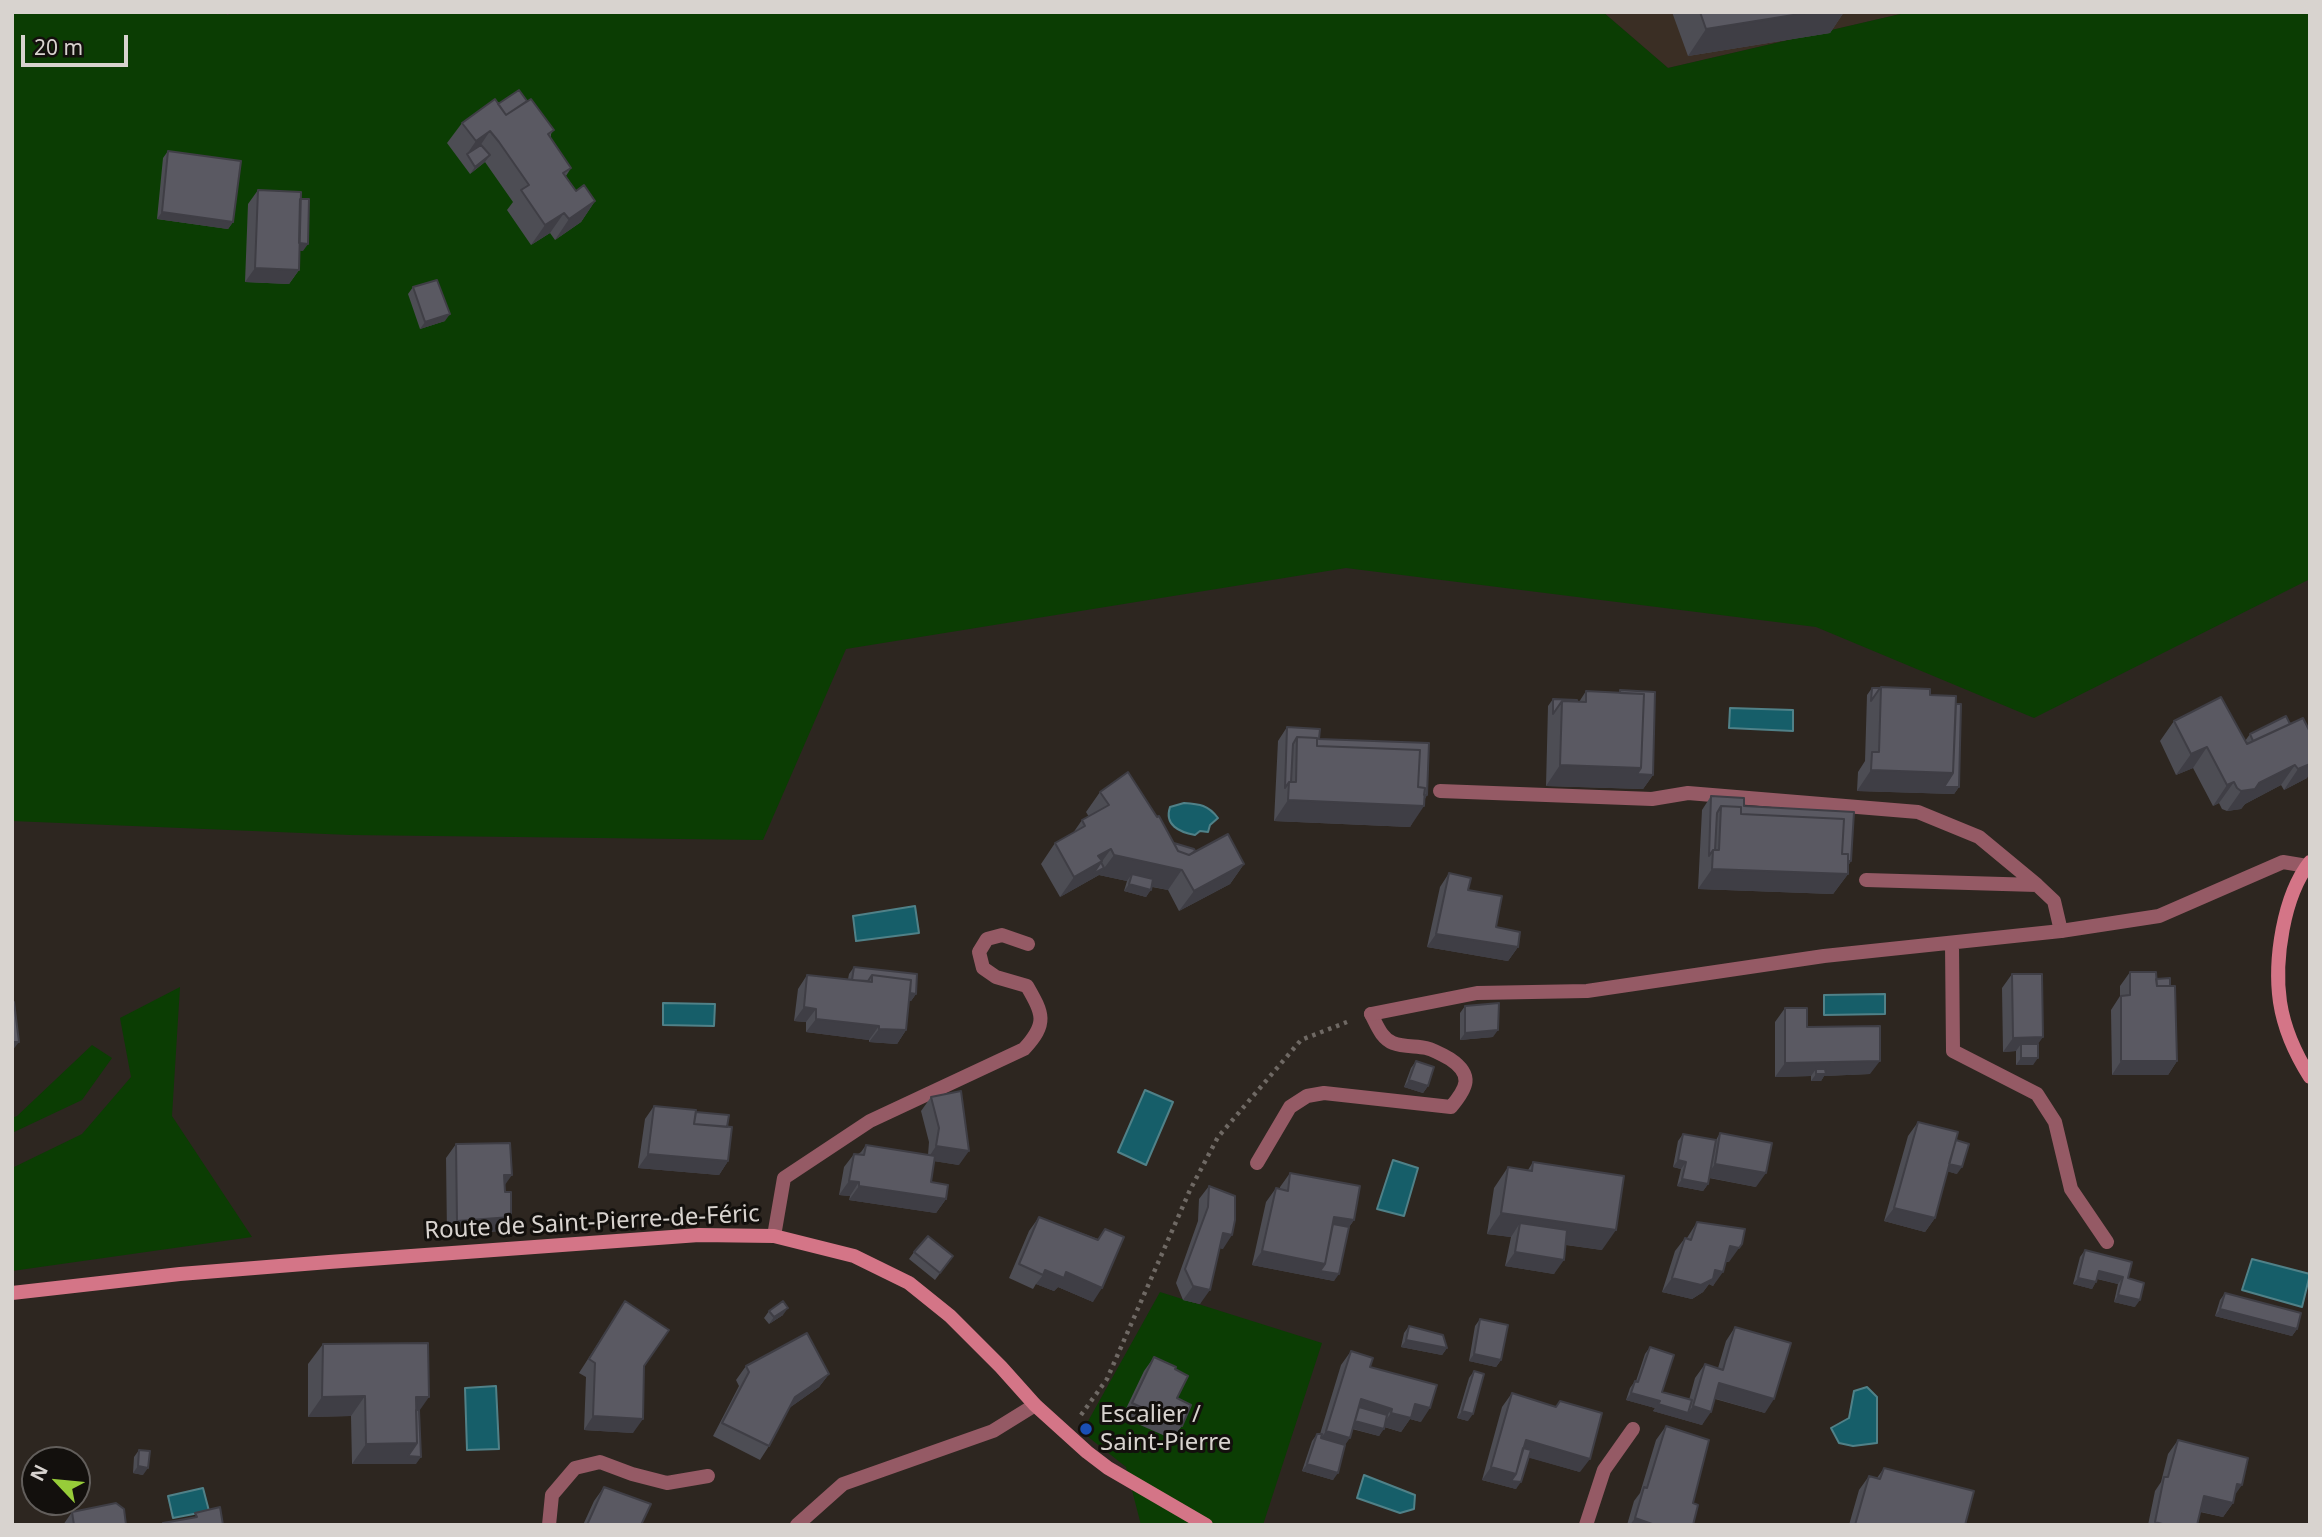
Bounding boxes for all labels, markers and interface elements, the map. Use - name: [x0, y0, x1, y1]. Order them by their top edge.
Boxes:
- scale bar: [24, 21, 131, 65]
- text: 20 m: [34, 33, 83, 61]
- street label: Route de Saint-Pierre-de-Féric: [424, 1200, 760, 1246]
- place label: Escalier / Saint-Pierre: [1100, 1401, 1231, 1457]
- marker: Escalier / Saint-Pierre: [1078, 1421, 1094, 1437]
- north arrow: [21, 1446, 91, 1516]
- text: N: [24, 1460, 54, 1485]

